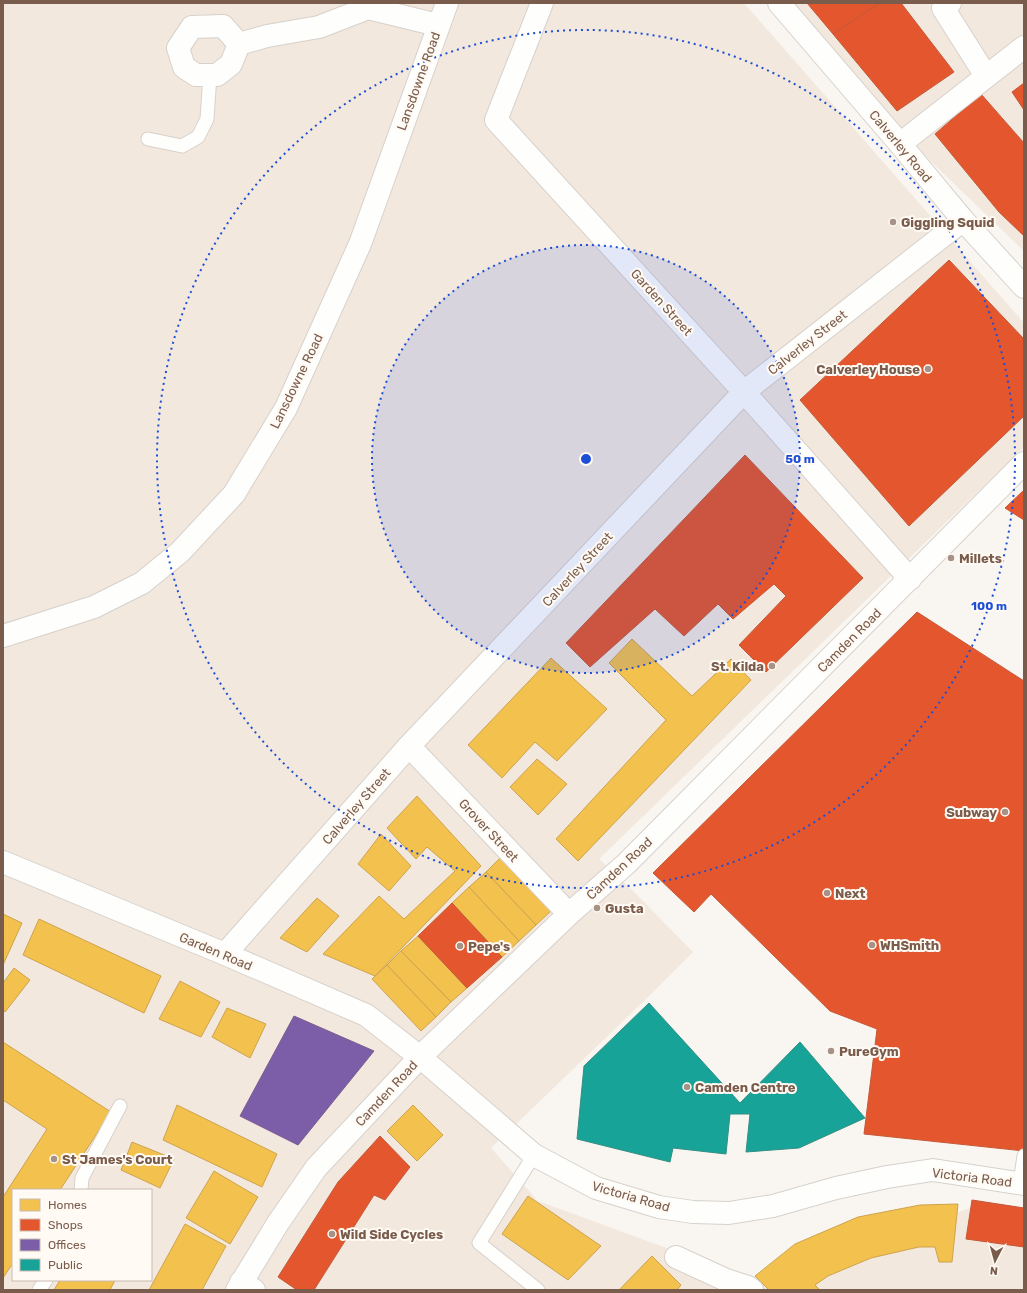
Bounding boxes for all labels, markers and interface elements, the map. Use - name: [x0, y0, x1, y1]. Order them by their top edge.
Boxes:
- street label: Lansdowne Road: [394, 30, 443, 132]
- street label: Calverley Road: [866, 107, 935, 185]
- place label: Giggling Squid: [901, 215, 994, 230]
- marker: Giggling Squid: [888, 217, 898, 227]
- street label: Garden Street: [628, 266, 695, 339]
- street label: Calverley Street: [765, 307, 850, 378]
- street label: Lansdowne Road: [267, 331, 326, 431]
- place label: Calverley House: [816, 362, 920, 377]
- marker: Calverley House: [923, 364, 933, 374]
- centre of rings: [579, 452, 593, 466]
- text: 50 m: [785, 452, 815, 466]
- street label: Calverley Street: [539, 529, 616, 610]
- place label: Millets: [959, 551, 1002, 566]
- marker: Millets: [946, 553, 956, 563]
- text: 100 m: [971, 599, 1007, 613]
- street label: Camden Road: [814, 605, 884, 675]
- place label: St. Kilda: [711, 659, 764, 674]
- marker: St. Kilda: [767, 661, 777, 671]
- street label: Calverley Street: [319, 765, 394, 847]
- street label: Grover Street: [456, 796, 522, 865]
- place label: Subway: [946, 805, 997, 820]
- marker: Subway: [1000, 807, 1010, 817]
- street label: Camden Road: [583, 834, 655, 903]
- place label: Next: [835, 886, 866, 901]
- marker: Next: [822, 888, 832, 898]
- place label: Gusta: [605, 901, 644, 916]
- marker: Gusta: [592, 903, 602, 913]
- street label: Garden Road: [177, 929, 255, 974]
- place label: WHSmith: [880, 938, 939, 953]
- place label: Pepe's: [468, 939, 510, 954]
- marker: WHSmith: [867, 940, 877, 950]
- marker: Pepe's: [455, 941, 465, 951]
- place label: PureGym: [839, 1044, 899, 1059]
- marker: PureGym: [826, 1046, 836, 1056]
- street label: Camden Road: [352, 1057, 421, 1129]
- place label: Camden Centre: [695, 1080, 796, 1095]
- marker: Camden Centre: [682, 1082, 692, 1092]
- place label: St James's Court: [62, 1152, 173, 1167]
- marker: St James's Court: [49, 1154, 59, 1164]
- street label: Victoria Road: [931, 1165, 1013, 1190]
- street label: Victoria Road: [590, 1178, 672, 1215]
- legend: [12, 1189, 152, 1281]
- text: Homes: [48, 1198, 87, 1212]
- text: Shops: [48, 1218, 83, 1232]
- place label: Wild Side Cycles: [340, 1227, 443, 1242]
- marker: Wild Side Cycles: [327, 1229, 337, 1239]
- text: Offices: [48, 1238, 86, 1252]
- north arrow: [975, 1241, 1015, 1281]
- text: Public: [48, 1258, 83, 1272]
- text: N: [989, 1264, 999, 1277]

